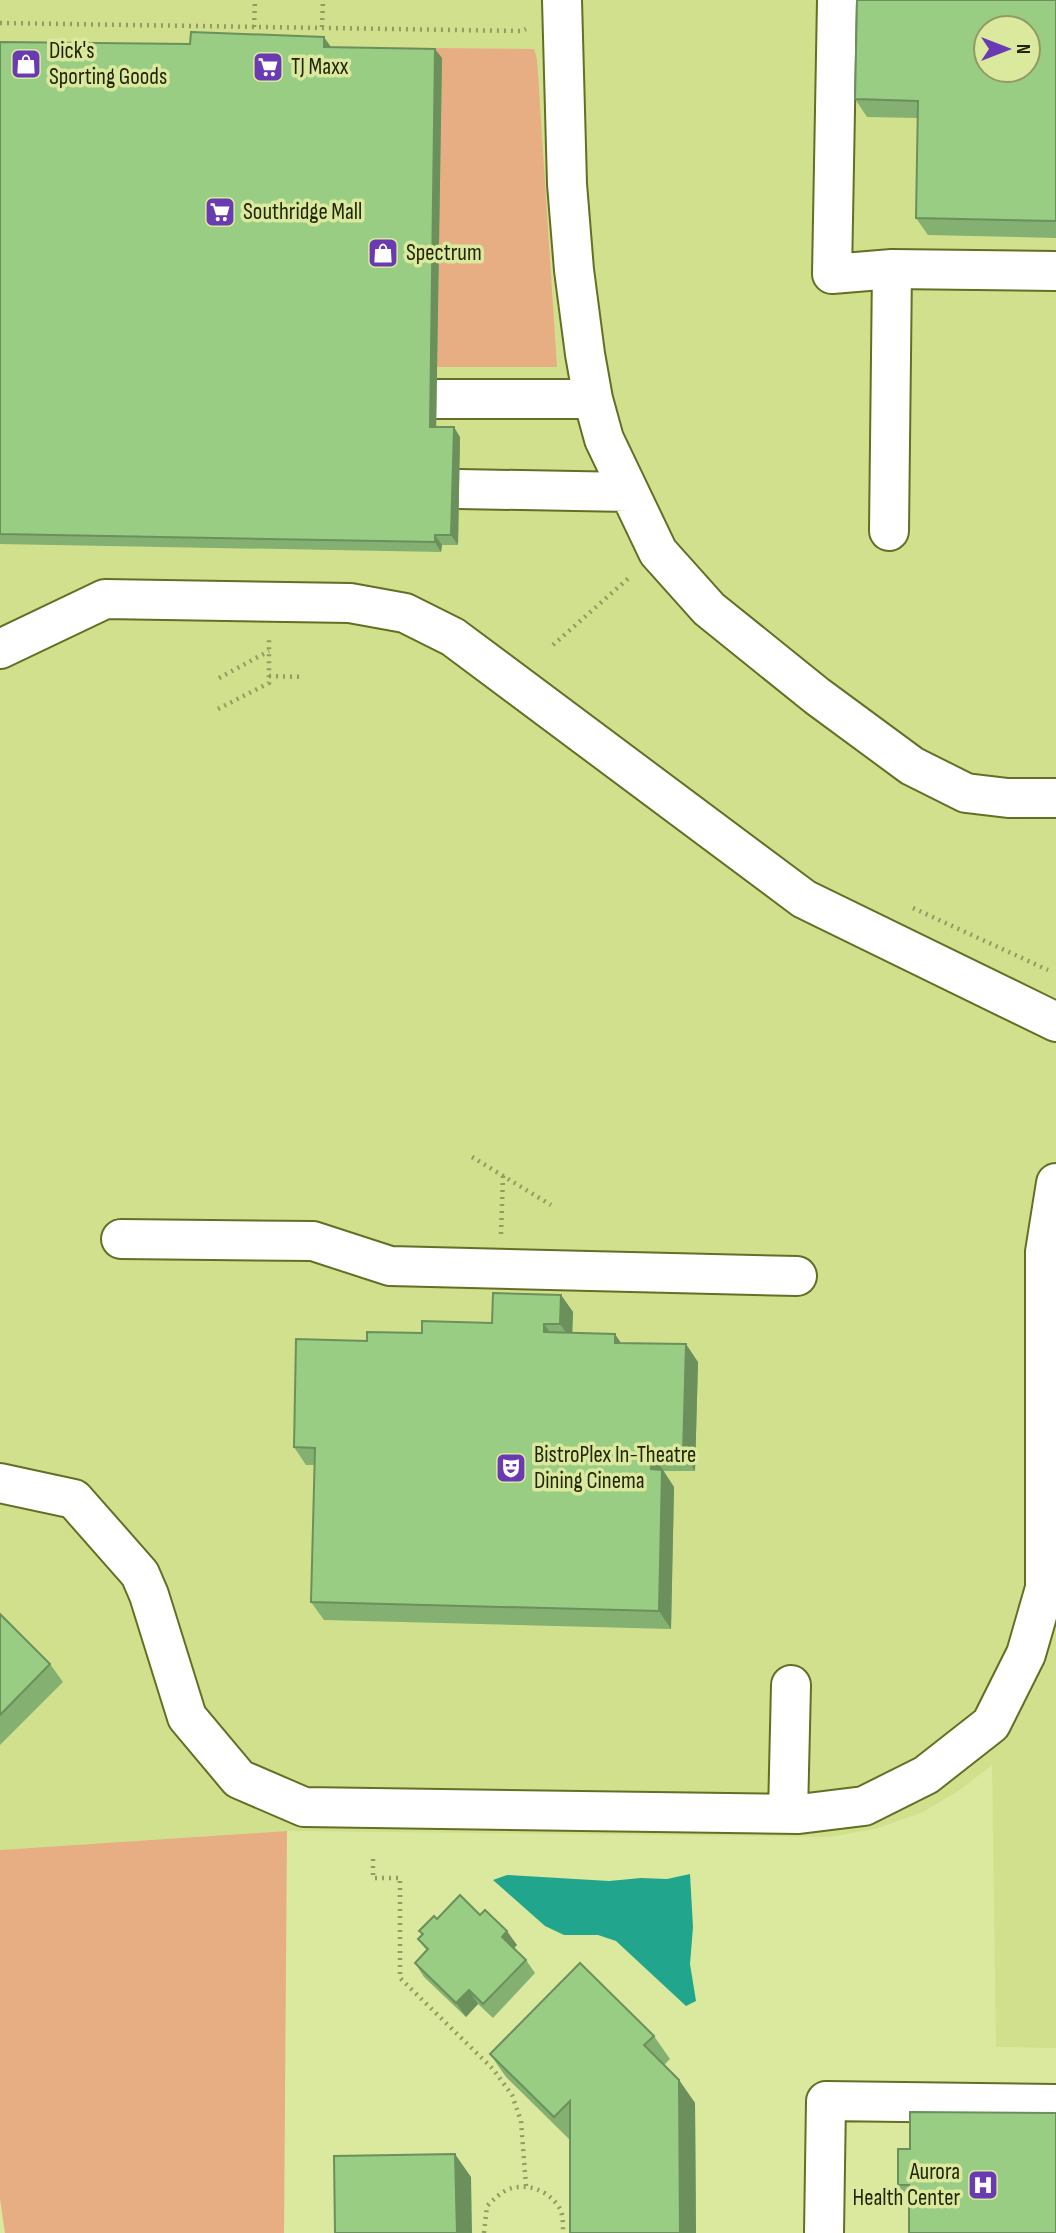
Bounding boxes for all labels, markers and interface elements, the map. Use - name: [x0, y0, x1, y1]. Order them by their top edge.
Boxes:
- north arrow: [972, 14, 1042, 84]
- place label: Dick's Sporting Goods: [49, 37, 167, 91]
- text: N: [1011, 44, 1034, 54]
- shop icon: Dick's Sporting Goods: [9, 47, 43, 81]
- supermarket icon: TJ Maxx: [251, 50, 285, 84]
- place label: TJ Maxx: [291, 53, 349, 81]
- supermarket icon: Southridge Mall: [203, 195, 237, 229]
- place label: Southridge Mall: [243, 198, 362, 226]
- shop icon: Spectrum: [366, 236, 400, 270]
- place label: Spectrum: [406, 239, 482, 267]
- place label: BistroPlex In-Theatre Dining Cinema: [534, 1441, 696, 1495]
- theatre icon: BistroPlex In-Theatre Dining Cinema: [494, 1451, 528, 1485]
- place label: Aurora Health Center: [853, 2158, 960, 2212]
- hospital icon: Aurora Health Center: [966, 2168, 1000, 2202]

